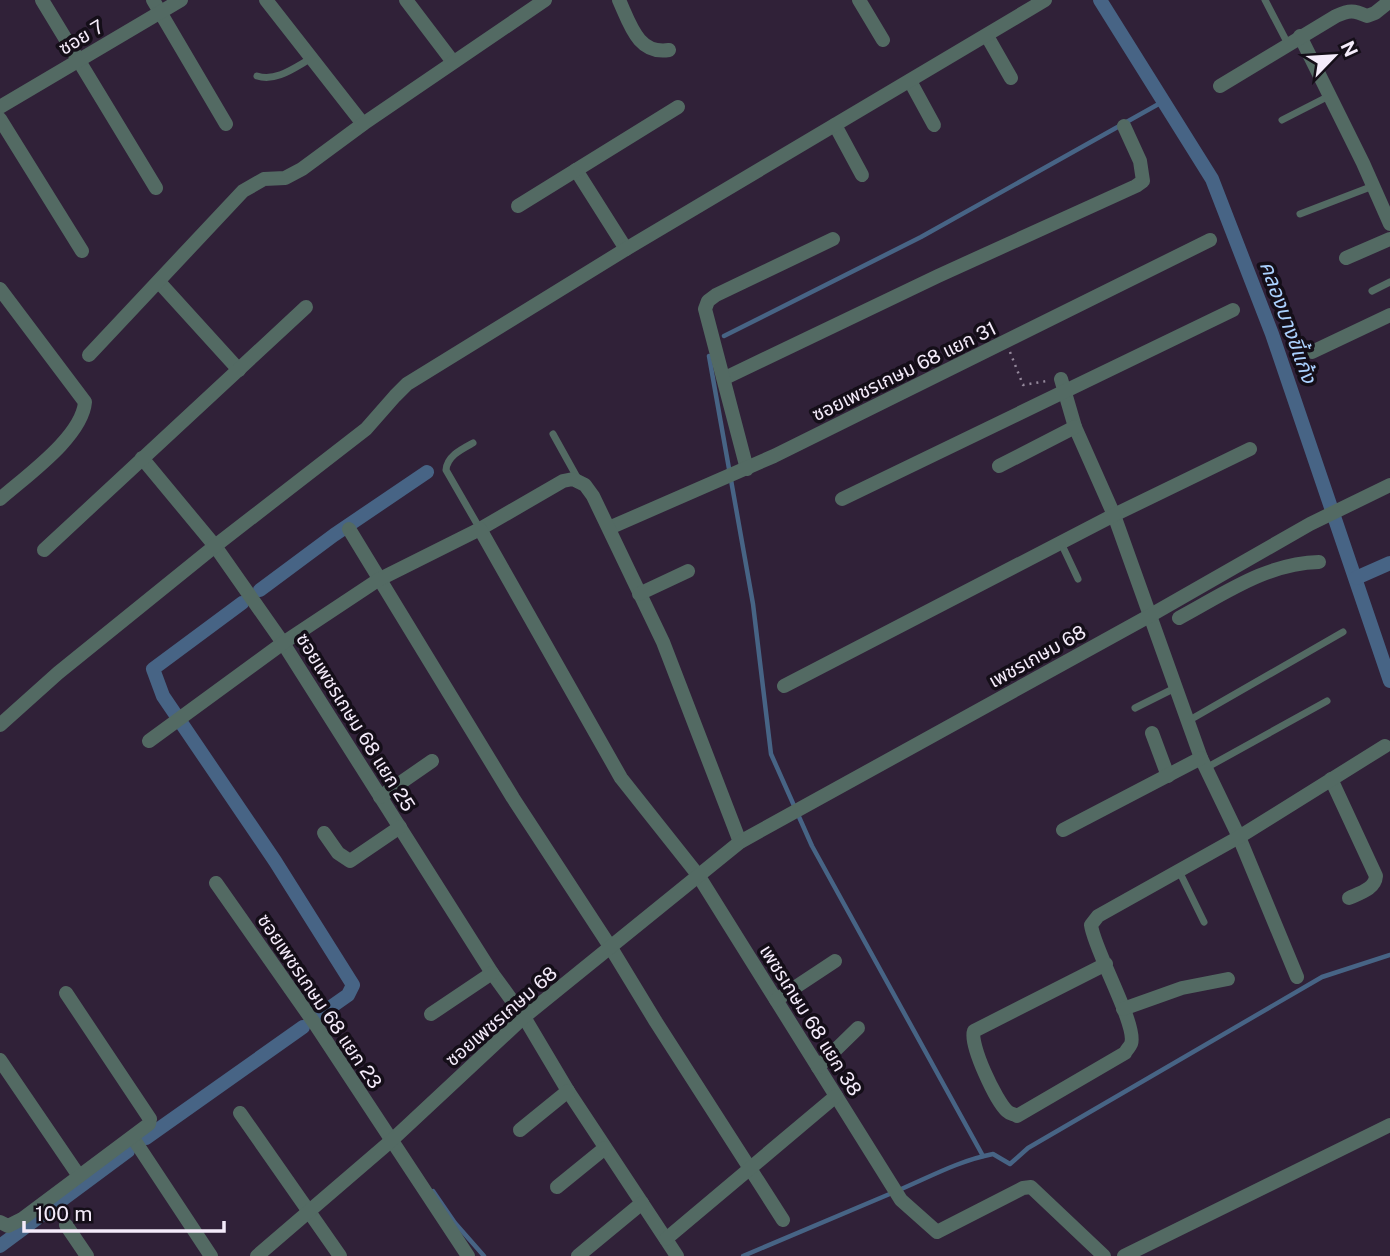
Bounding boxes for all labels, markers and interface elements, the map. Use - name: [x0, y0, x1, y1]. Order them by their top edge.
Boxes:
- street label: ซอย 7: [54, 15, 108, 59]
- north arrow: [1299, 21, 1369, 91]
- text: N: [1336, 37, 1363, 60]
- water label: คลองบางขี้แก้ง: [1255, 257, 1325, 388]
- street label: ซอยเพชรเกษม 68 แยก 31: [808, 317, 1000, 425]
- street label: เพชรเกษม 68: [985, 620, 1089, 692]
- street label: ซอยเพชรเกษม 68 แยก 25: [292, 629, 420, 815]
- street label: ซอยเพชรเกษม 68 แยก 23: [253, 910, 387, 1092]
- street label: เพชรเกษม 68 แยก 38: [756, 940, 866, 1100]
- street label: ซอยเพชรเกษม 68: [441, 962, 561, 1070]
- scale bar: [24, 1190, 224, 1234]
- text: 100 m: [35, 1201, 92, 1226]

